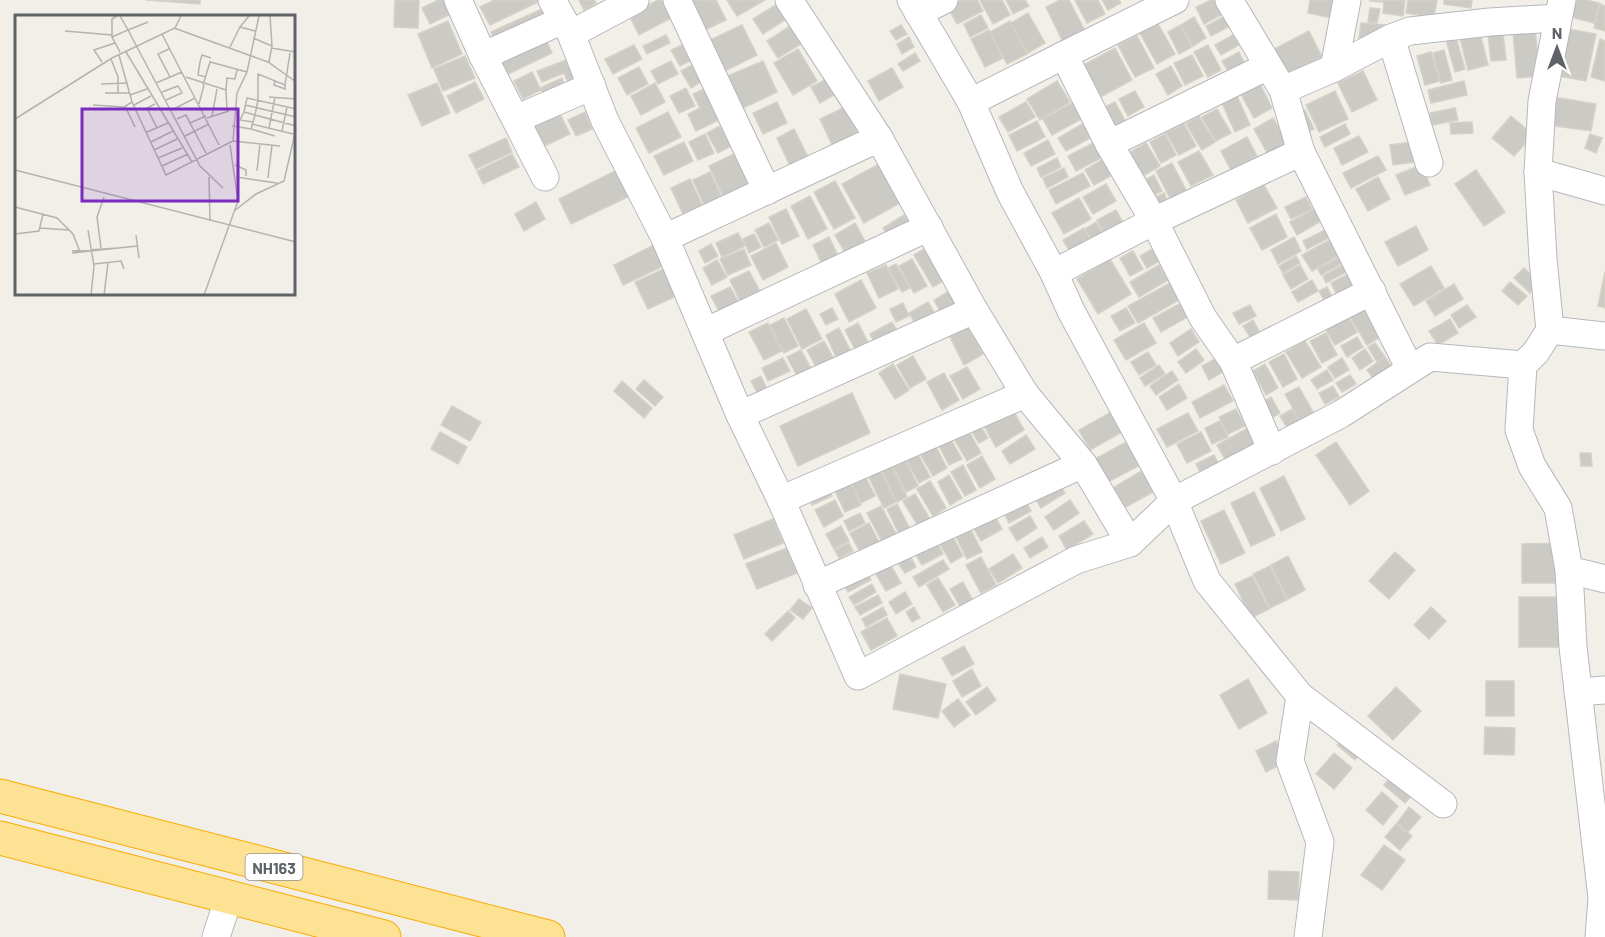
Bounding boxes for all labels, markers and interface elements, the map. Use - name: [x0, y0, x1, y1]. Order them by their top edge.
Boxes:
- inset map: [15, 15, 296, 296]
- north arrow: [1527, 18, 1587, 78]
- text: N: [1552, 23, 1562, 42]
- road number: NH163: [246, 854, 302, 880]

